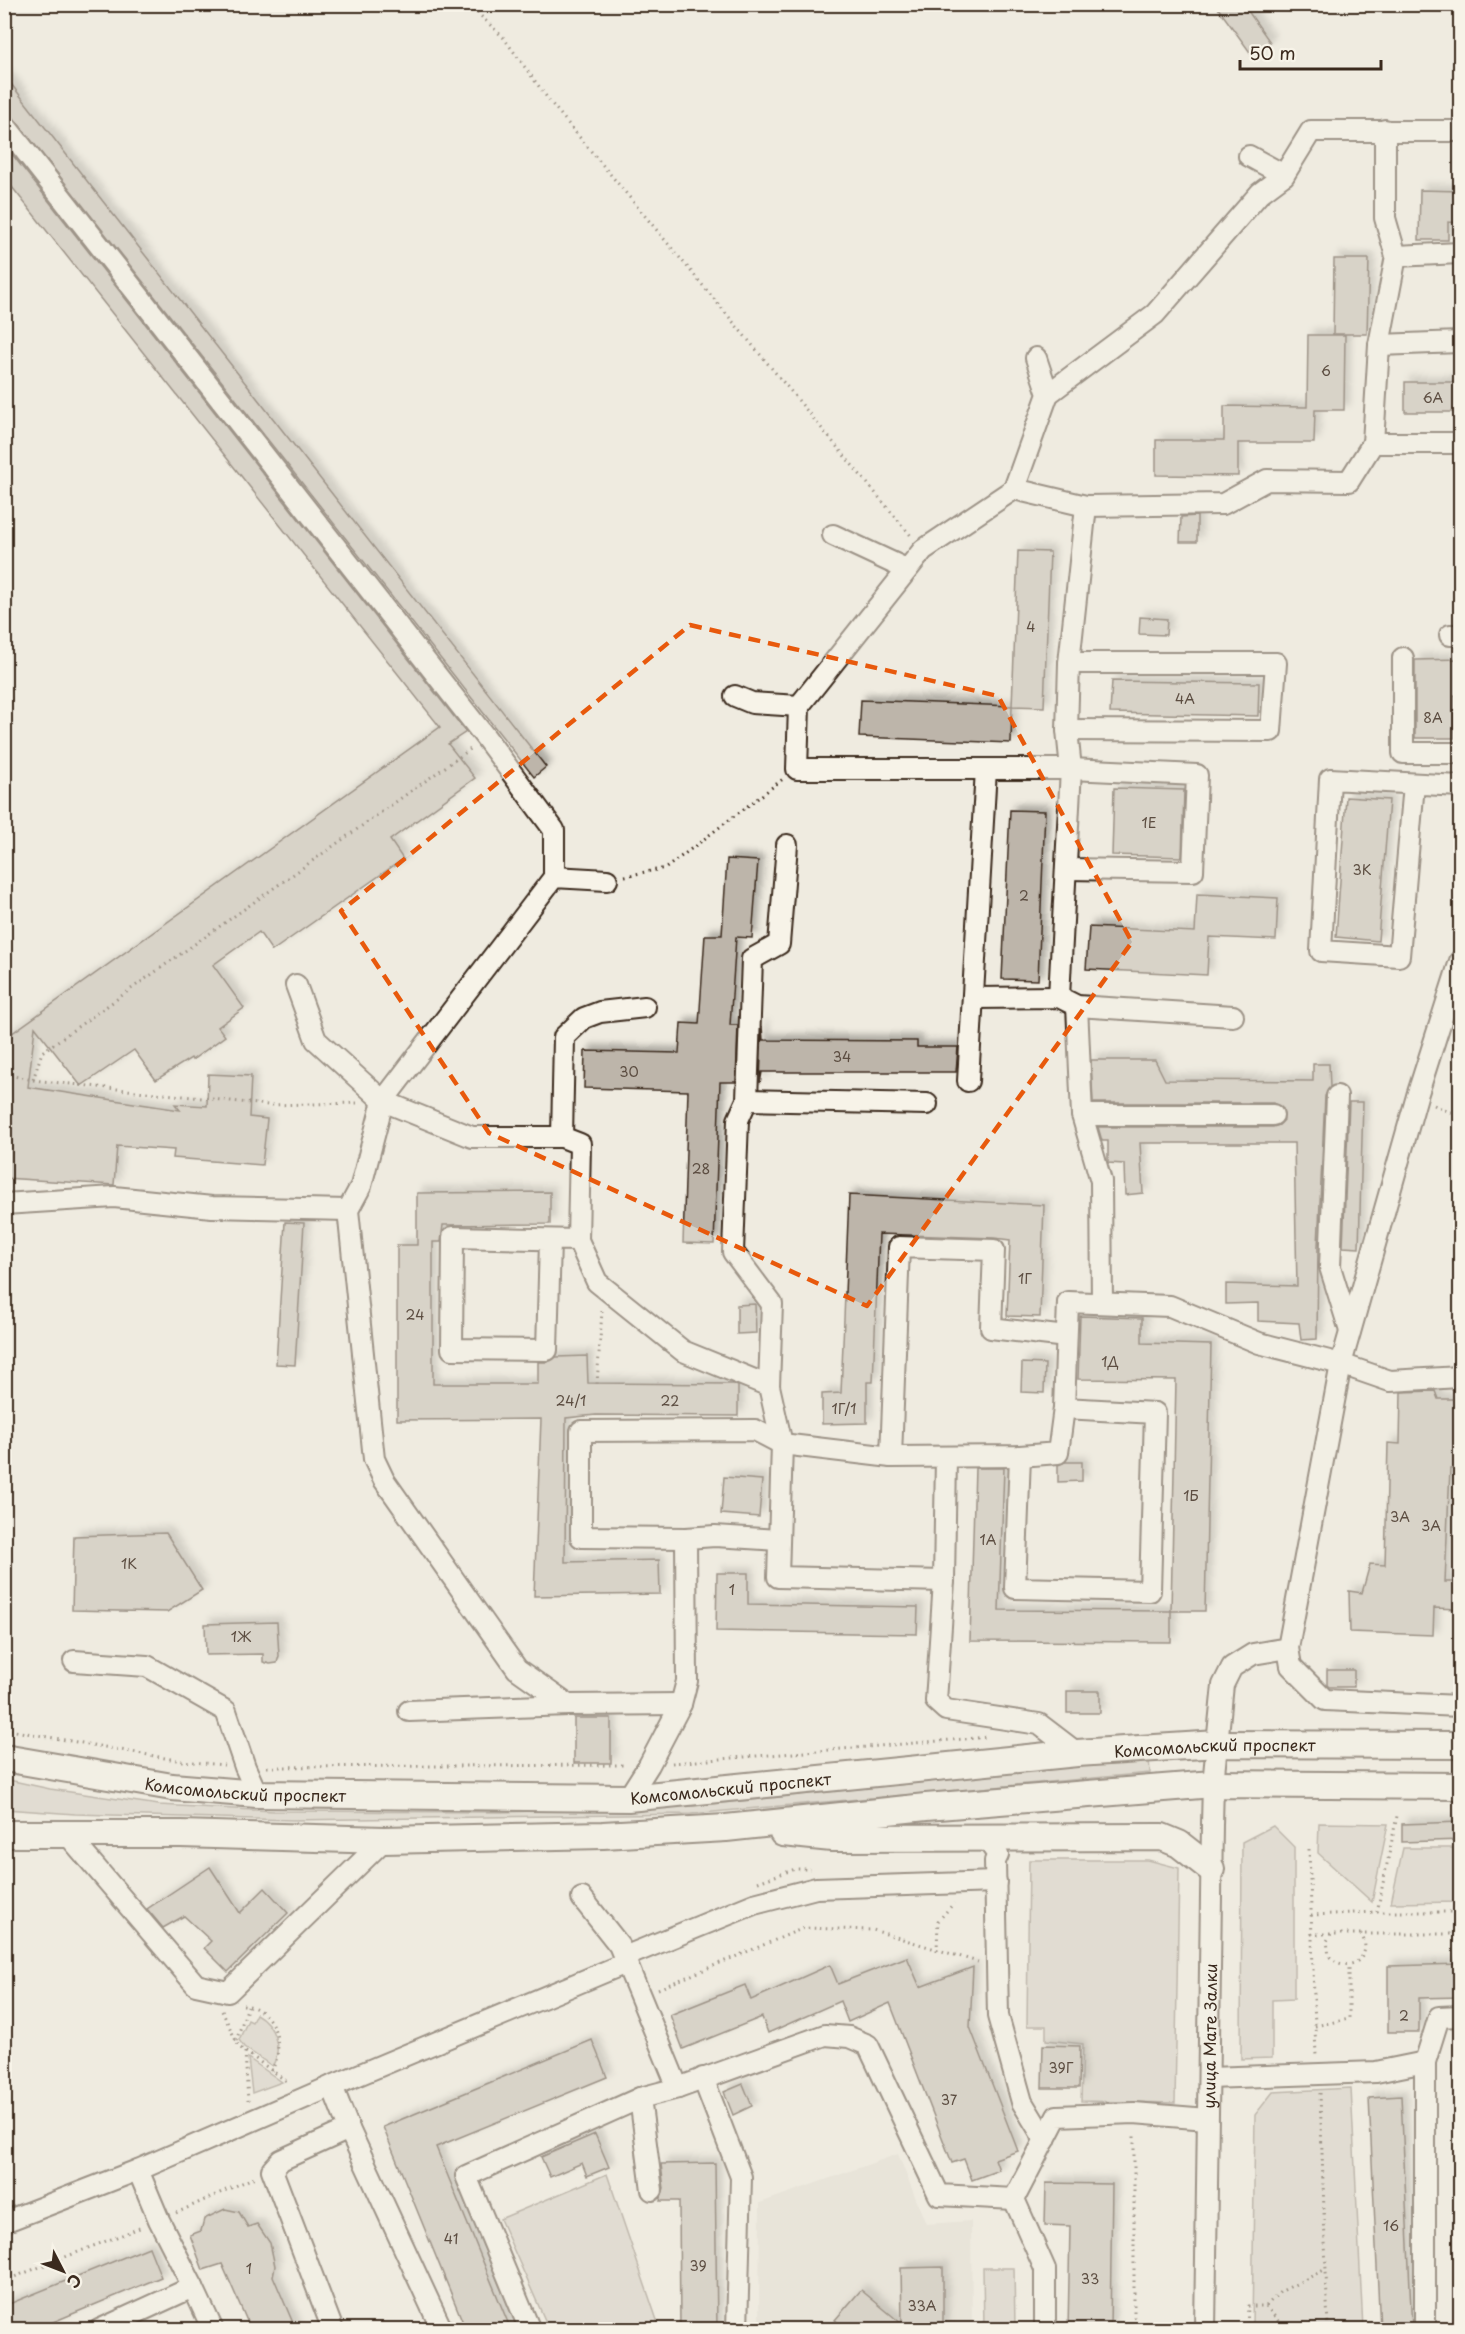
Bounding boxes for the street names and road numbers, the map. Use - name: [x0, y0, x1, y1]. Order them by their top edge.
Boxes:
- street label: Комсомольский проспект: [1113, 1732, 1316, 1763]
- street label: Комсомольский проспект: [629, 1766, 832, 1810]
- street label: Комсомольский проспект: [143, 1771, 346, 1807]
- street label: улица Мате Залки: [1196, 1963, 1222, 2109]

